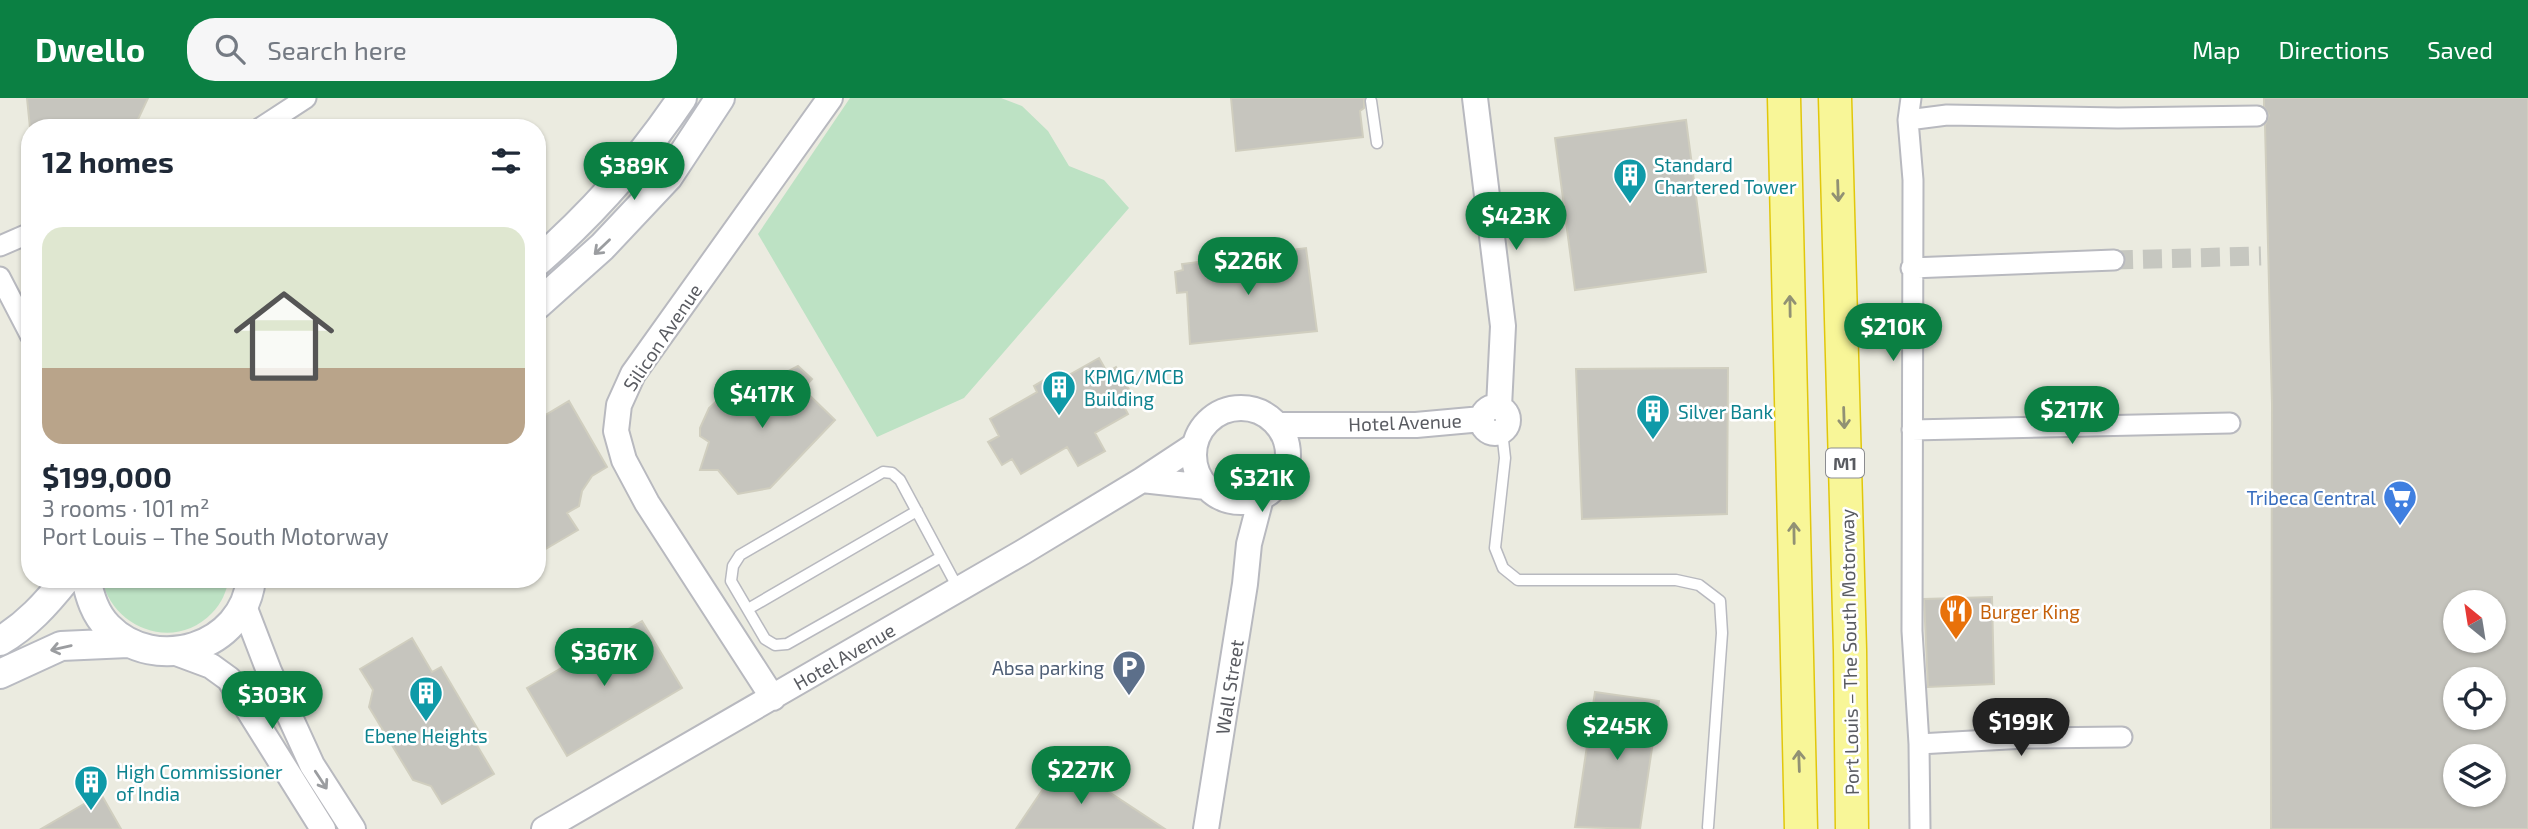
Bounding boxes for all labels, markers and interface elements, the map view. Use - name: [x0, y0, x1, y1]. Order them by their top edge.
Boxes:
- search box: [187, 18, 677, 81]
- text: Dwello: [35, 29, 145, 69]
- icon: search: [211, 30, 249, 68]
- text: Search here: [267, 34, 407, 65]
- text: Map: [2192, 35, 2240, 64]
- text: Directions: [2278, 35, 2389, 64]
- text: Saved: [2427, 35, 2493, 64]
- icon: filters: [487, 142, 525, 180]
- pin: $389K: [585, 142, 683, 202]
- text: 12 homes: [42, 143, 174, 179]
- text: $389K: [600, 151, 668, 179]
- place label: Standard Chartered Tower: [1654, 153, 1797, 198]
- building icon: Standard Chartered Tower: [1611, 156, 1649, 205]
- one-way arrow: [1831, 179, 1844, 202]
- pin: $423K: [1467, 192, 1565, 252]
- text: $423K: [1482, 201, 1550, 229]
- one-way arrow: [594, 238, 611, 255]
- pin: $226K: [1199, 238, 1297, 297]
- text: $226K: [1214, 246, 1282, 274]
- icon: home: [221, 273, 347, 399]
- street label: Silicon Avenue: [618, 279, 706, 395]
- one-way arrow: [1783, 295, 1797, 318]
- pin: $210K: [1844, 303, 1942, 363]
- text: $210K: [1860, 312, 1926, 340]
- place label: KPMG/MCB Building: [1084, 365, 1184, 410]
- building icon: KPMG/MCB Building: [1040, 368, 1078, 417]
- pin: $417K: [713, 370, 811, 430]
- text: $417K: [730, 379, 794, 407]
- pin: $217K: [2023, 386, 2121, 446]
- building icon: Silver Bank: [1634, 392, 1672, 441]
- text: $217K: [2040, 395, 2104, 423]
- place label: Silver Bank: [1678, 400, 1773, 423]
- one-way arrow: [1837, 406, 1851, 429]
- street label: Hotel Avenue: [1348, 409, 1462, 435]
- road number: M1: [1826, 449, 1864, 478]
- pin: $321K: [1213, 454, 1311, 514]
- text: $199,000: [42, 458, 172, 494]
- text: $321K: [1230, 463, 1294, 491]
- supermarket icon: Tribeca Central: [2381, 478, 2419, 527]
- place label: Tribeca Central: [2246, 486, 2376, 509]
- text: 3 rooms · 101 m²: [42, 494, 209, 522]
- street label: Port Louis – The South Motorway: [1835, 509, 1863, 795]
- text: Port Louis – The South Motorway: [42, 522, 389, 550]
- one-way arrow: [1788, 522, 1801, 545]
- north arrow: [2443, 590, 2506, 653]
- map controls: [2443, 590, 2506, 807]
- restaurant icon: Burger King: [1937, 592, 1975, 641]
- place label: Burger King: [1980, 600, 2080, 623]
- street label: Hotel Avenue: [789, 618, 899, 694]
- pin: $367K: [555, 628, 653, 688]
- text: $367K: [571, 637, 637, 665]
- street label: Wall Street: [1210, 638, 1248, 736]
- one-way arrow: [51, 642, 73, 655]
- parking icon: Absa parking: [1110, 648, 1148, 697]
- place label: Absa parking: [992, 656, 1104, 679]
- button: locate: [2443, 667, 2506, 730]
- pin: $303K: [223, 672, 321, 731]
- building icon: Ebene Heights: [407, 674, 445, 723]
- text: $303K: [238, 680, 306, 708]
- pin: $199K: [1972, 698, 2070, 758]
- pin: $245K: [1568, 702, 1666, 762]
- text: $199K: [1989, 707, 2054, 735]
- text: $245K: [1583, 711, 1651, 739]
- place label: Ebene Heights: [364, 724, 488, 747]
- button: layers: [2443, 744, 2506, 807]
- pin: $227K: [1032, 746, 1130, 806]
- one-way arrow: [1792, 750, 1805, 773]
- text: $227K: [1048, 755, 1114, 783]
- place label: High Commissioner of India: [116, 760, 283, 805]
- building icon: High Commissioner of India: [72, 763, 110, 812]
- one-way arrow: [314, 770, 329, 789]

